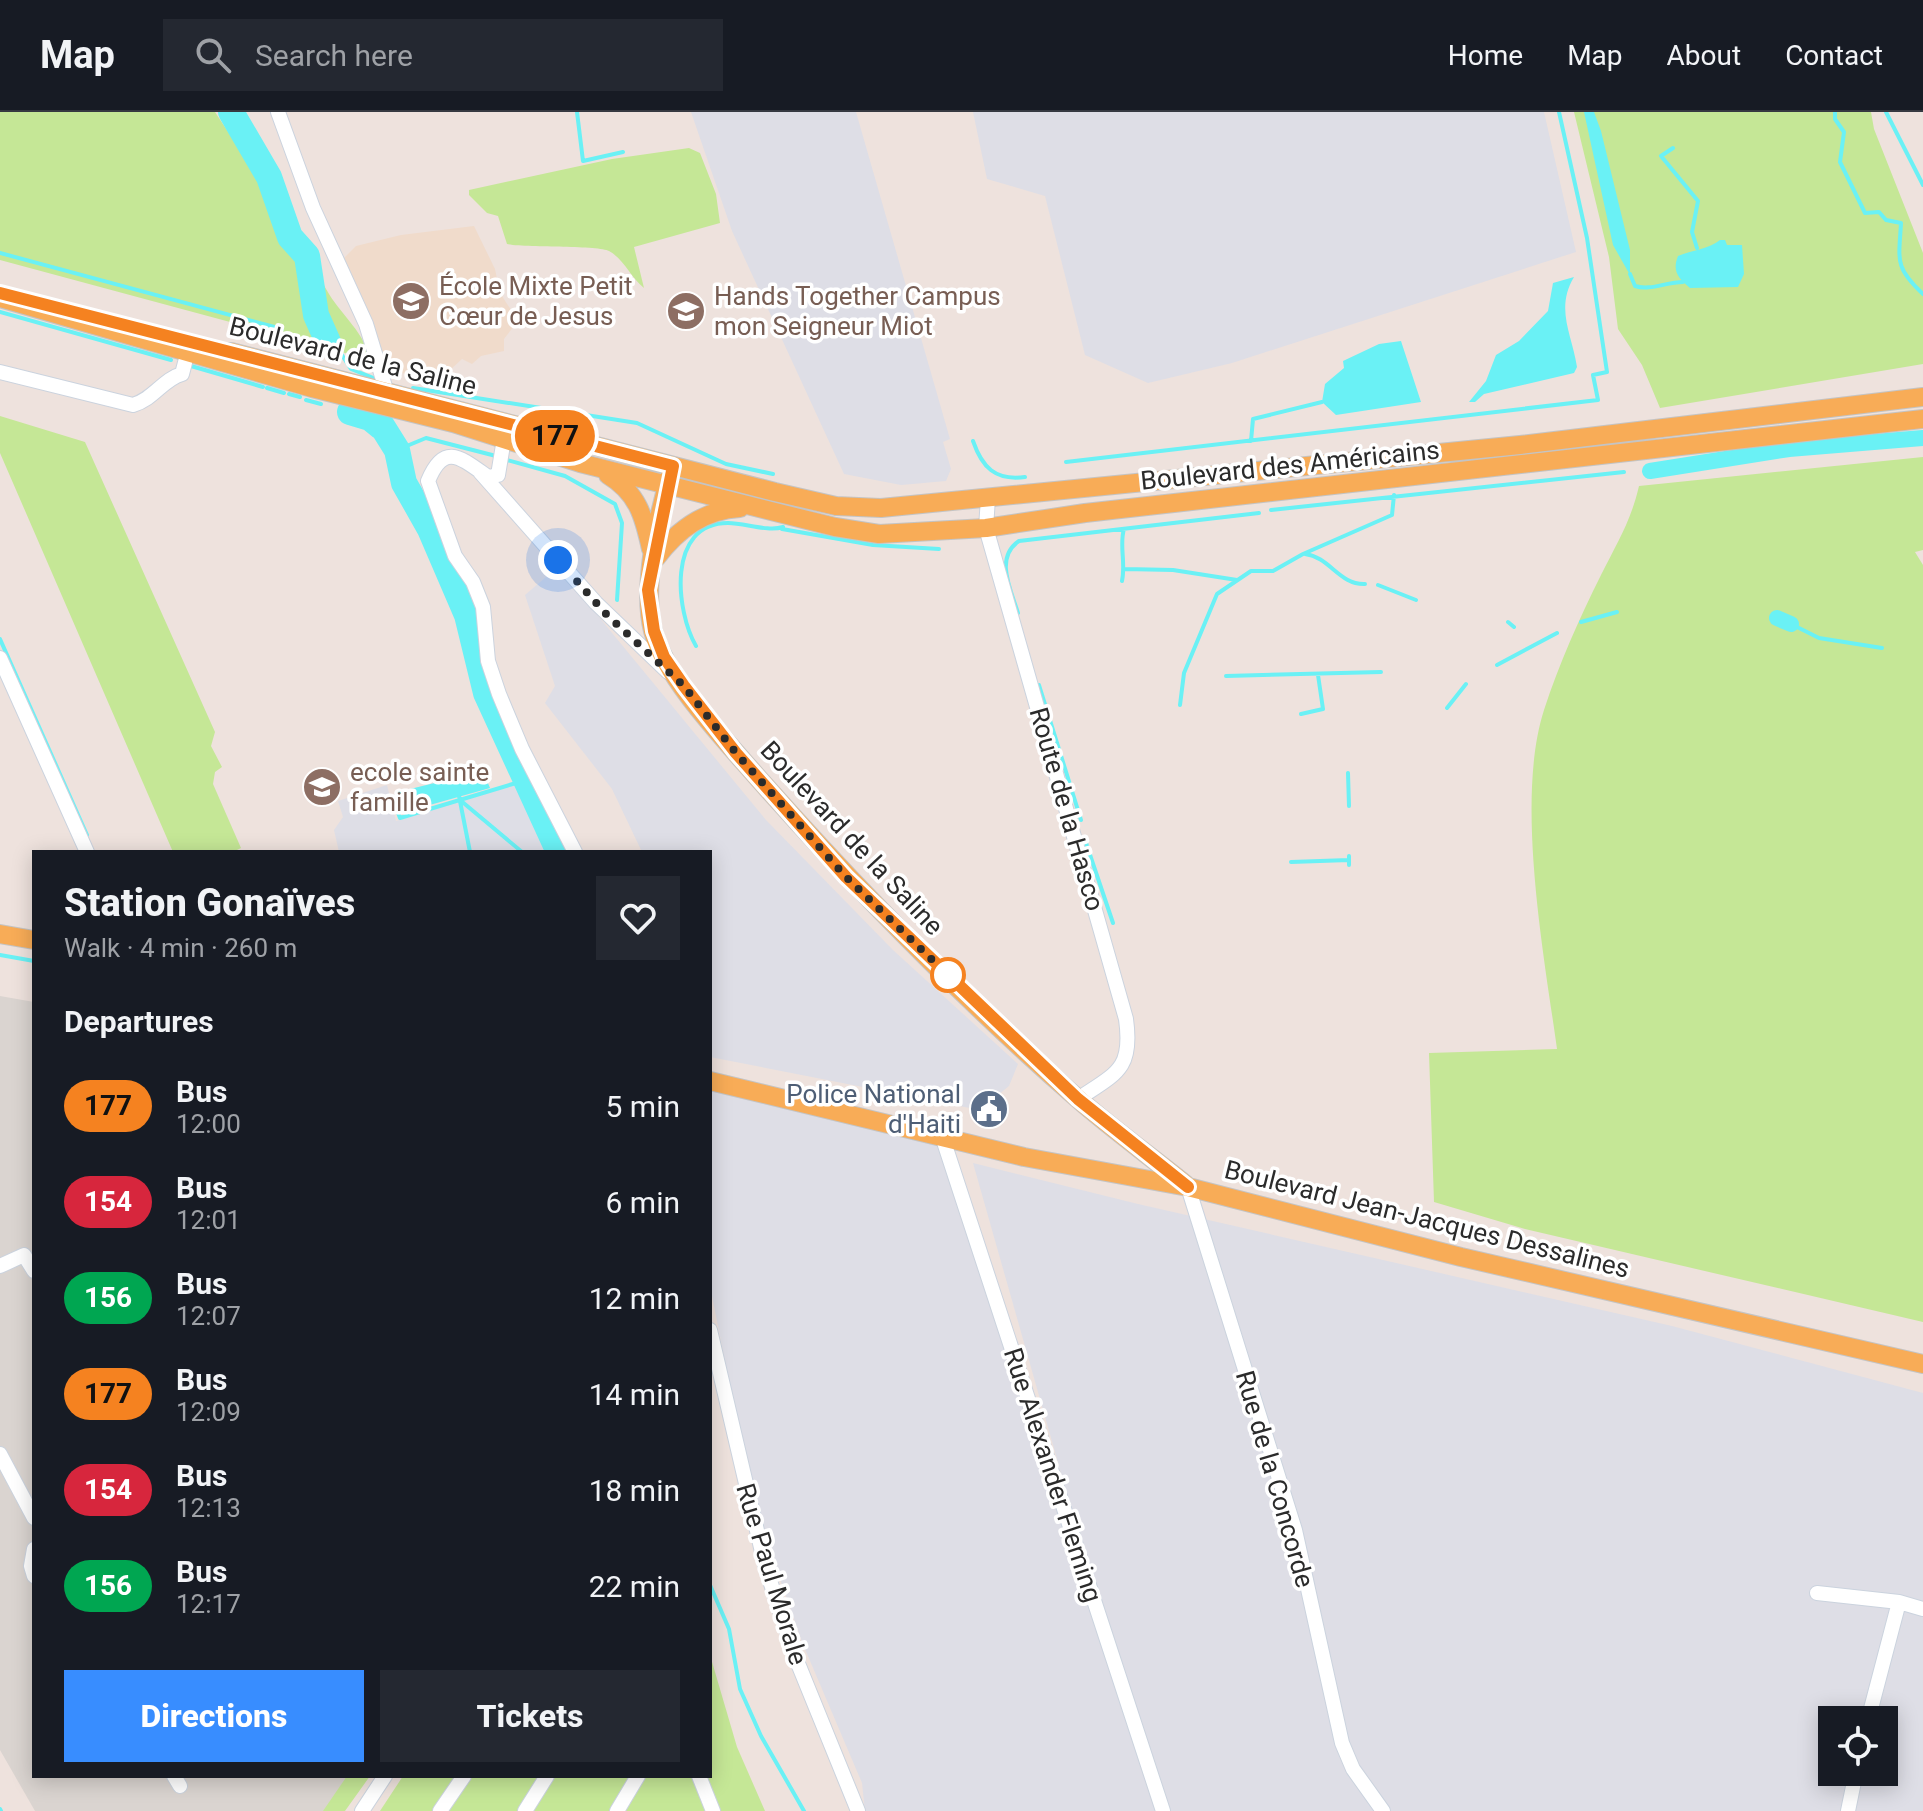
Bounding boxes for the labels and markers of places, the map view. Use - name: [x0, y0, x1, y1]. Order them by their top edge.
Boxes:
- place label: École Mixte Petit Cœur de Jesus: [439, 271, 633, 331]
- school or university icon: École Mixte Petit Cœur de Jesus: [390, 280, 432, 322]
- place label: Hands Together Campus mon Seigneur Miot: [714, 281, 1001, 341]
- school or university icon: Hands Together Campus mon Seigneur Miot: [665, 290, 707, 332]
- place label: ecole sainte famille: [350, 757, 489, 817]
- school or university icon: ecole sainte famille: [301, 766, 343, 808]
- unlabelled marker: [931, 958, 965, 992]
- place label: Police National d'Haiti: [786, 1079, 961, 1139]
- public building icon: Police National d'Haiti: [968, 1088, 1010, 1130]

